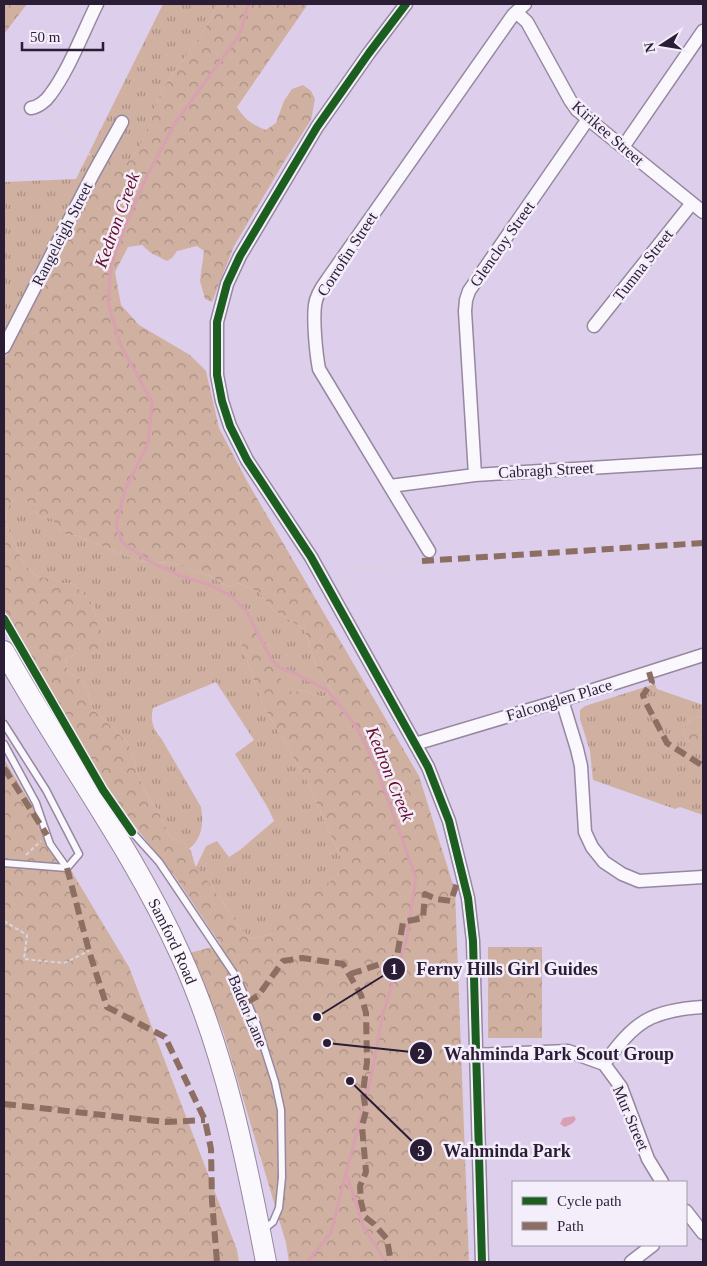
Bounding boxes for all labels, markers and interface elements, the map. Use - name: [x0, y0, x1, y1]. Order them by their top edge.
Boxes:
- scale bar: [22, 20, 104, 52]
- north arrow: [637, 20, 687, 70]
- text: 50 m: [30, 29, 61, 45]
- text: N: [641, 41, 658, 54]
- street label: Kirikee Street: [569, 97, 648, 169]
- water label: Kedron Creek: [90, 169, 144, 271]
- street label: Rangeleigh Street: [29, 179, 97, 289]
- street label: Glencloy Street: [466, 198, 539, 290]
- street label: Corrofin Street: [314, 208, 381, 299]
- street label: Tumna Street: [610, 225, 677, 304]
- street label: Cabragh Street: [498, 459, 595, 482]
- street label: Falconglen Place: [504, 676, 614, 725]
- water label: Kedron Creek: [362, 723, 418, 825]
- street label: Samford Road: [145, 895, 201, 986]
- callout: Ferny Hills Girl Guides: [381, 952, 608, 985]
- text: Ferny Hills Girl Guides: [416, 959, 598, 979]
- text: 1: [390, 961, 398, 977]
- street label: Baden Lane: [225, 972, 271, 1050]
- callout: Wahminda Park Scout Group: [409, 1037, 684, 1070]
- text: Wahminda Park Scout Group: [444, 1044, 674, 1064]
- text: 2: [417, 1046, 425, 1062]
- street label: Mur Street: [610, 1083, 652, 1154]
- callout: Wahminda Park: [408, 1134, 581, 1167]
- text: Wahminda Park: [443, 1141, 571, 1161]
- text: 3: [417, 1143, 425, 1159]
- legend: [512, 1181, 687, 1246]
- text: Cycle path: [557, 1193, 622, 1209]
- text: Path: [557, 1218, 584, 1234]

